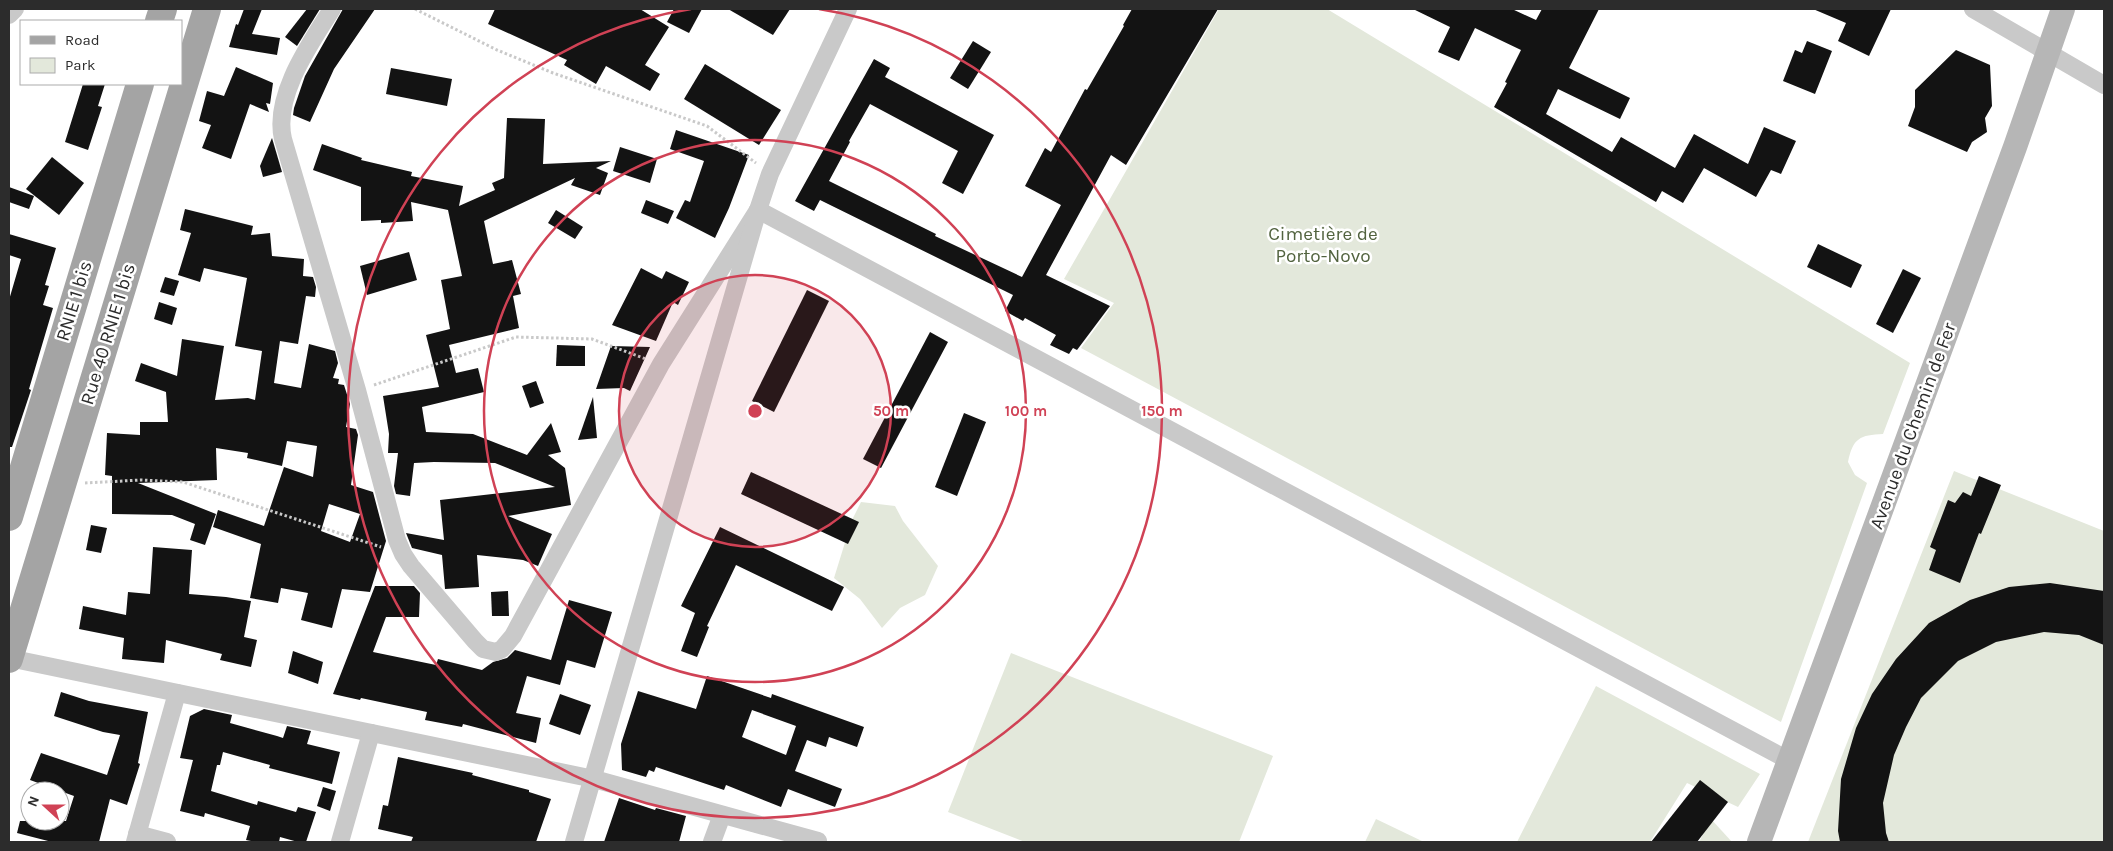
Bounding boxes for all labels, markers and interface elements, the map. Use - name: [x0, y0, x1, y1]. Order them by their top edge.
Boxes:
- legend: [20, 20, 182, 85]
- text: Road: [65, 31, 100, 49]
- text: Park: [65, 56, 95, 74]
- park label: Cimetière de Porto-Novo: [1268, 223, 1378, 267]
- street label: RNIE 1 bis: [51, 258, 97, 344]
- street label: Rue 40 RNIE 1 bis: [76, 261, 140, 407]
- street label: Avenue du Chemin de Fer: [1865, 320, 1961, 532]
- centre of rings: [746, 402, 764, 420]
- text: 50 m: [873, 402, 909, 420]
- text: 100 m: [1005, 402, 1047, 420]
- text: 150 m: [1141, 402, 1183, 420]
- north arrow: [20, 781, 70, 831]
- text: N: [24, 794, 43, 809]

